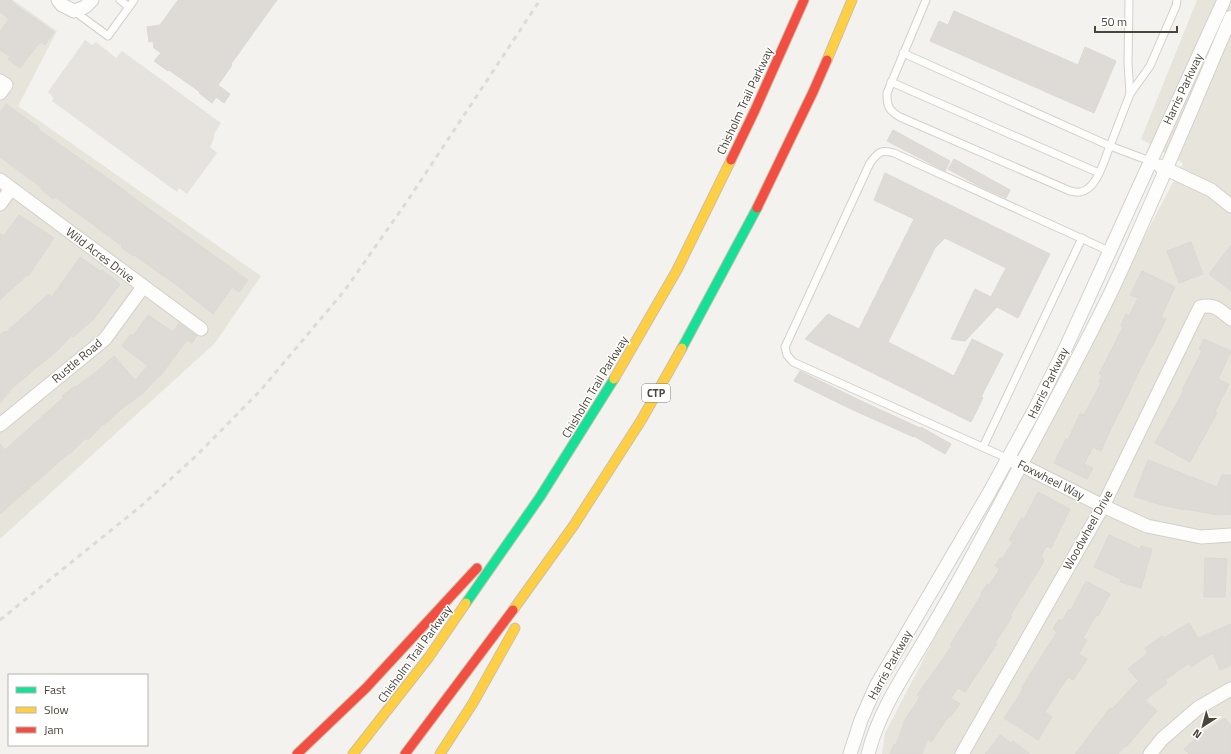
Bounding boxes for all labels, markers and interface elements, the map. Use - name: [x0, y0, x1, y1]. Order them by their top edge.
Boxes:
- scale bar: [1095, 8, 1177, 34]
- text: 50 m: [1101, 12, 1127, 31]
- street label: Chisholm Trail Parkway: [711, 44, 778, 158]
- street label: Harris Parkway: [1158, 50, 1208, 128]
- street label: Wild Acres Drive: [62, 222, 139, 287]
- street label: Chisholm Trail Parkway: [556, 332, 633, 442]
- street label: Rustle Road: [47, 334, 106, 387]
- street label: Harris Parkway: [1022, 344, 1073, 422]
- road number: CTP: [642, 384, 670, 402]
- street label: Foxwheel Way: [1014, 455, 1088, 505]
- street label: Woodwheel Drive: [1058, 486, 1117, 573]
- street label: Chisholm Trail Parkway: [373, 601, 457, 706]
- street label: Harris Parkway: [863, 626, 917, 703]
- legend: [8, 674, 148, 746]
- text: Fast: [44, 680, 67, 699]
- text: Slow: [44, 700, 69, 719]
- north arrow: [1183, 706, 1223, 746]
- text: Jam: [44, 720, 64, 739]
- text: N: [1189, 725, 1205, 743]

